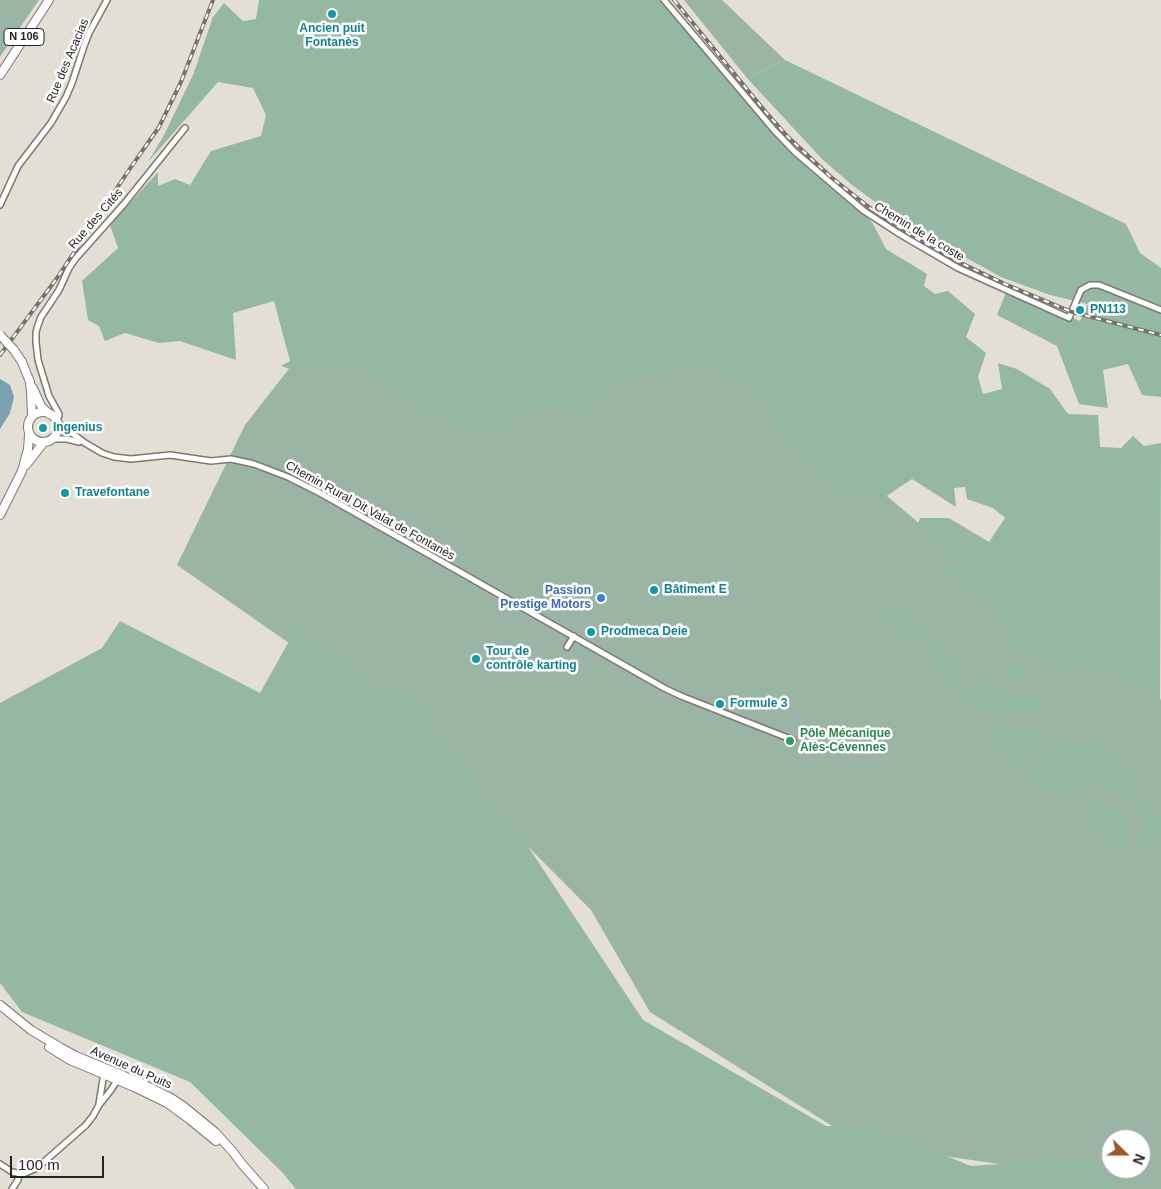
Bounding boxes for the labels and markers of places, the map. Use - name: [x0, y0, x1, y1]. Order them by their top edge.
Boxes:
- marker: Ancien puit Fontanès: [326, 8, 338, 20]
- place label: Ancien puit Fontanès: [299, 22, 365, 50]
- place label: PN113: [1090, 303, 1126, 317]
- marker: PN113: [1074, 304, 1086, 316]
- place label: Ingenius: [53, 421, 102, 435]
- marker: Ingenius: [37, 422, 49, 434]
- place label: Travefontane: [75, 486, 150, 500]
- marker: Travefontane: [59, 487, 71, 499]
- place label: Bâtiment E: [664, 583, 727, 597]
- place label: Passion Prestige Motors: [500, 584, 591, 612]
- marker: Bâtiment E: [648, 584, 660, 596]
- marker: Passion Prestige Motors: [595, 592, 607, 604]
- place label: Prodmeca Deie: [601, 625, 688, 639]
- marker: Prodmeca Deie: [585, 626, 597, 638]
- place label: Tour de contrôle karting: [486, 645, 577, 673]
- marker: Tour de contrôle karting: [470, 653, 482, 665]
- place label: Formule 3: [730, 697, 787, 711]
- marker: Formule 3: [714, 698, 726, 710]
- place label: Pôle Mécanique Alès-Cévennes: [800, 727, 891, 755]
- marker: Pôle Mécanique Alès-Cévennes: [784, 735, 796, 747]

